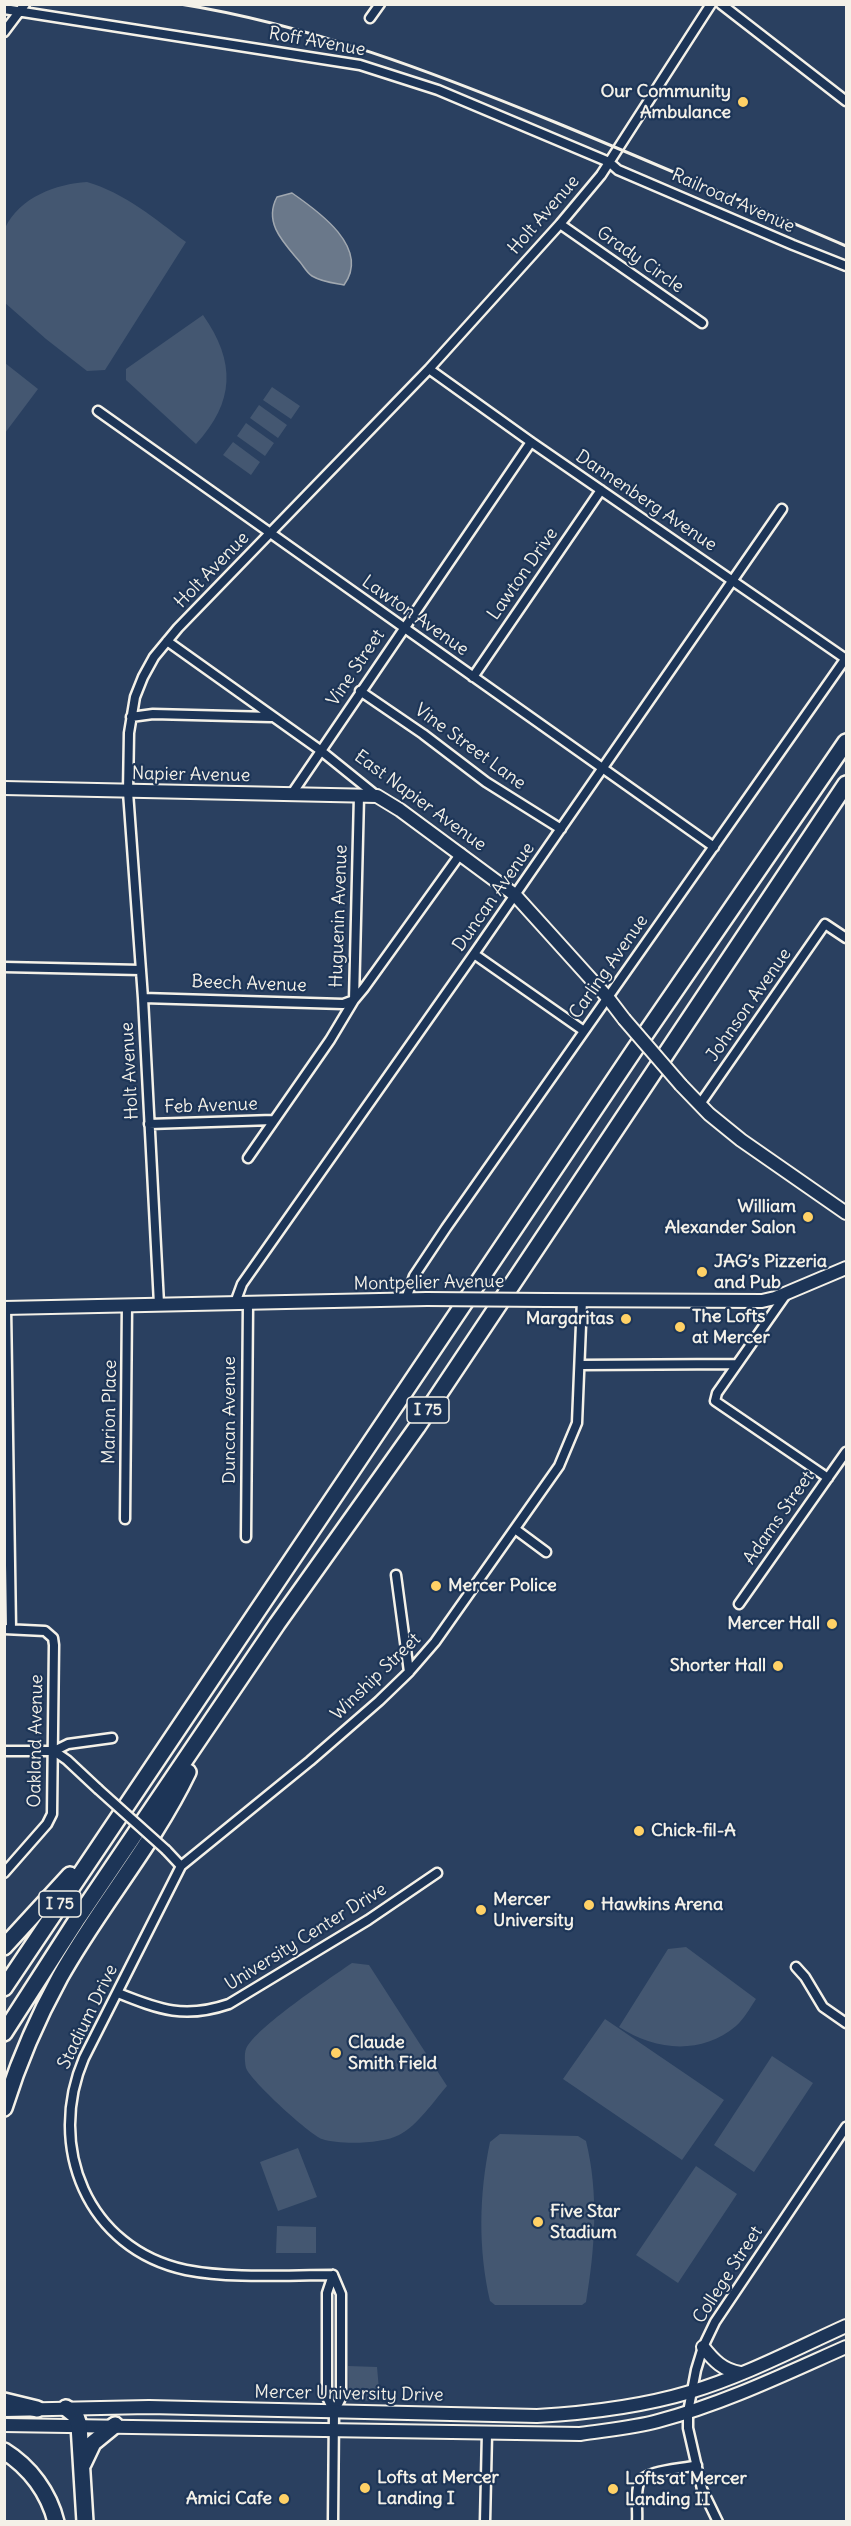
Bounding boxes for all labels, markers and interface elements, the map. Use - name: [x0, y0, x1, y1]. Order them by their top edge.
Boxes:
- street label: Roff Avenue: [267, 23, 367, 61]
- place label: Our Community Ambulance: [600, 81, 731, 124]
- marker: Our Community Ambulance: [736, 95, 750, 109]
- street label: Railroad Avenue: [668, 164, 798, 238]
- street label: Holt Avenue: [504, 171, 584, 259]
- street label: Grady Circle: [592, 222, 688, 298]
- street label: Dannenberg Avenue: [571, 446, 721, 556]
- street label: Lawton Drive: [483, 524, 563, 624]
- street label: Holt Avenue: [170, 527, 254, 613]
- street label: Lawton Avenue: [357, 571, 473, 661]
- street label: Vine Street: [323, 626, 389, 710]
- street label: Vine Street Lane: [410, 699, 530, 795]
- street label: East Napier Avenue: [350, 746, 490, 856]
- street label: Napier Avenue: [132, 763, 250, 787]
- street label: Duncan Avenue: [448, 838, 540, 956]
- street label: Huguenin Avenue: [326, 844, 352, 988]
- street label: Carling Avenue: [565, 911, 653, 1023]
- street label: Johnson Avenue: [702, 944, 796, 1066]
- street label: Beech Avenue: [191, 971, 307, 997]
- street label: Holt Avenue: [117, 1022, 143, 1120]
- street label: Feb Avenue: [164, 1094, 258, 1118]
- place label: William Alexander Salon: [665, 1196, 796, 1238]
- marker: William Alexander Salon: [801, 1210, 815, 1224]
- place label: JAG’s Pizzeria and Pub: [714, 1251, 827, 1294]
- marker: JAG’s Pizzeria and Pub: [695, 1265, 709, 1279]
- street label: Montpelier Avenue: [354, 1271, 504, 1295]
- place label: The Lofts at Mercer: [692, 1306, 770, 1348]
- place label: Margaritas: [526, 1308, 614, 1330]
- marker: Margaritas: [619, 1312, 633, 1326]
- marker: The Lofts at Mercer: [673, 1320, 687, 1334]
- street label: Duncan Avenue: [219, 1356, 241, 1484]
- street label: Marion Place: [98, 1360, 122, 1464]
- road number: I 75: [407, 1397, 449, 1423]
- street label: Adams Street: [739, 1467, 819, 1569]
- place label: Mercer Police: [448, 1575, 557, 1597]
- marker: Mercer Police: [429, 1579, 443, 1593]
- place label: Mercer Hall: [727, 1613, 820, 1635]
- marker: Mercer Hall: [825, 1617, 839, 1631]
- street label: Winship Street: [327, 1629, 425, 1725]
- place label: Shorter Hall: [670, 1655, 766, 1677]
- marker: Shorter Hall: [771, 1659, 785, 1673]
- street label: Oakland Avenue: [24, 1674, 48, 1808]
- place label: Chick-fil-A: [651, 1820, 736, 1842]
- marker: Chick-fil-A: [632, 1824, 646, 1838]
- street label: University Center Drive: [221, 1878, 391, 1996]
- place label: Mercer University: [493, 1889, 574, 1932]
- road number: I 75: [39, 1891, 81, 1917]
- place label: Hawkins Arena: [601, 1894, 723, 1916]
- marker: Hawkins Arena: [582, 1898, 596, 1912]
- marker: Mercer University: [474, 1903, 488, 1917]
- street label: Stadium Drive: [53, 1961, 123, 2073]
- place label: Claude Smith Field: [348, 2032, 437, 2074]
- marker: Claude Smith Field: [329, 2046, 343, 2060]
- place label: Five Star Stadium: [550, 2201, 620, 2244]
- marker: Five Star Stadium: [531, 2215, 545, 2229]
- street label: College Street: [689, 2222, 767, 2328]
- street label: Mercer University Drive: [254, 2382, 444, 2406]
- place label: Lofts at Mercer Landing I: [377, 2467, 499, 2510]
- place label: Lofts at Mercer Landing II: [625, 2468, 747, 2510]
- marker: Lofts at Mercer Landing I: [358, 2481, 372, 2495]
- marker: Lofts at Mercer Landing II: [606, 2482, 620, 2496]
- place label: Amici Cafe: [186, 2488, 272, 2510]
- marker: Amici Cafe: [277, 2492, 291, 2506]

